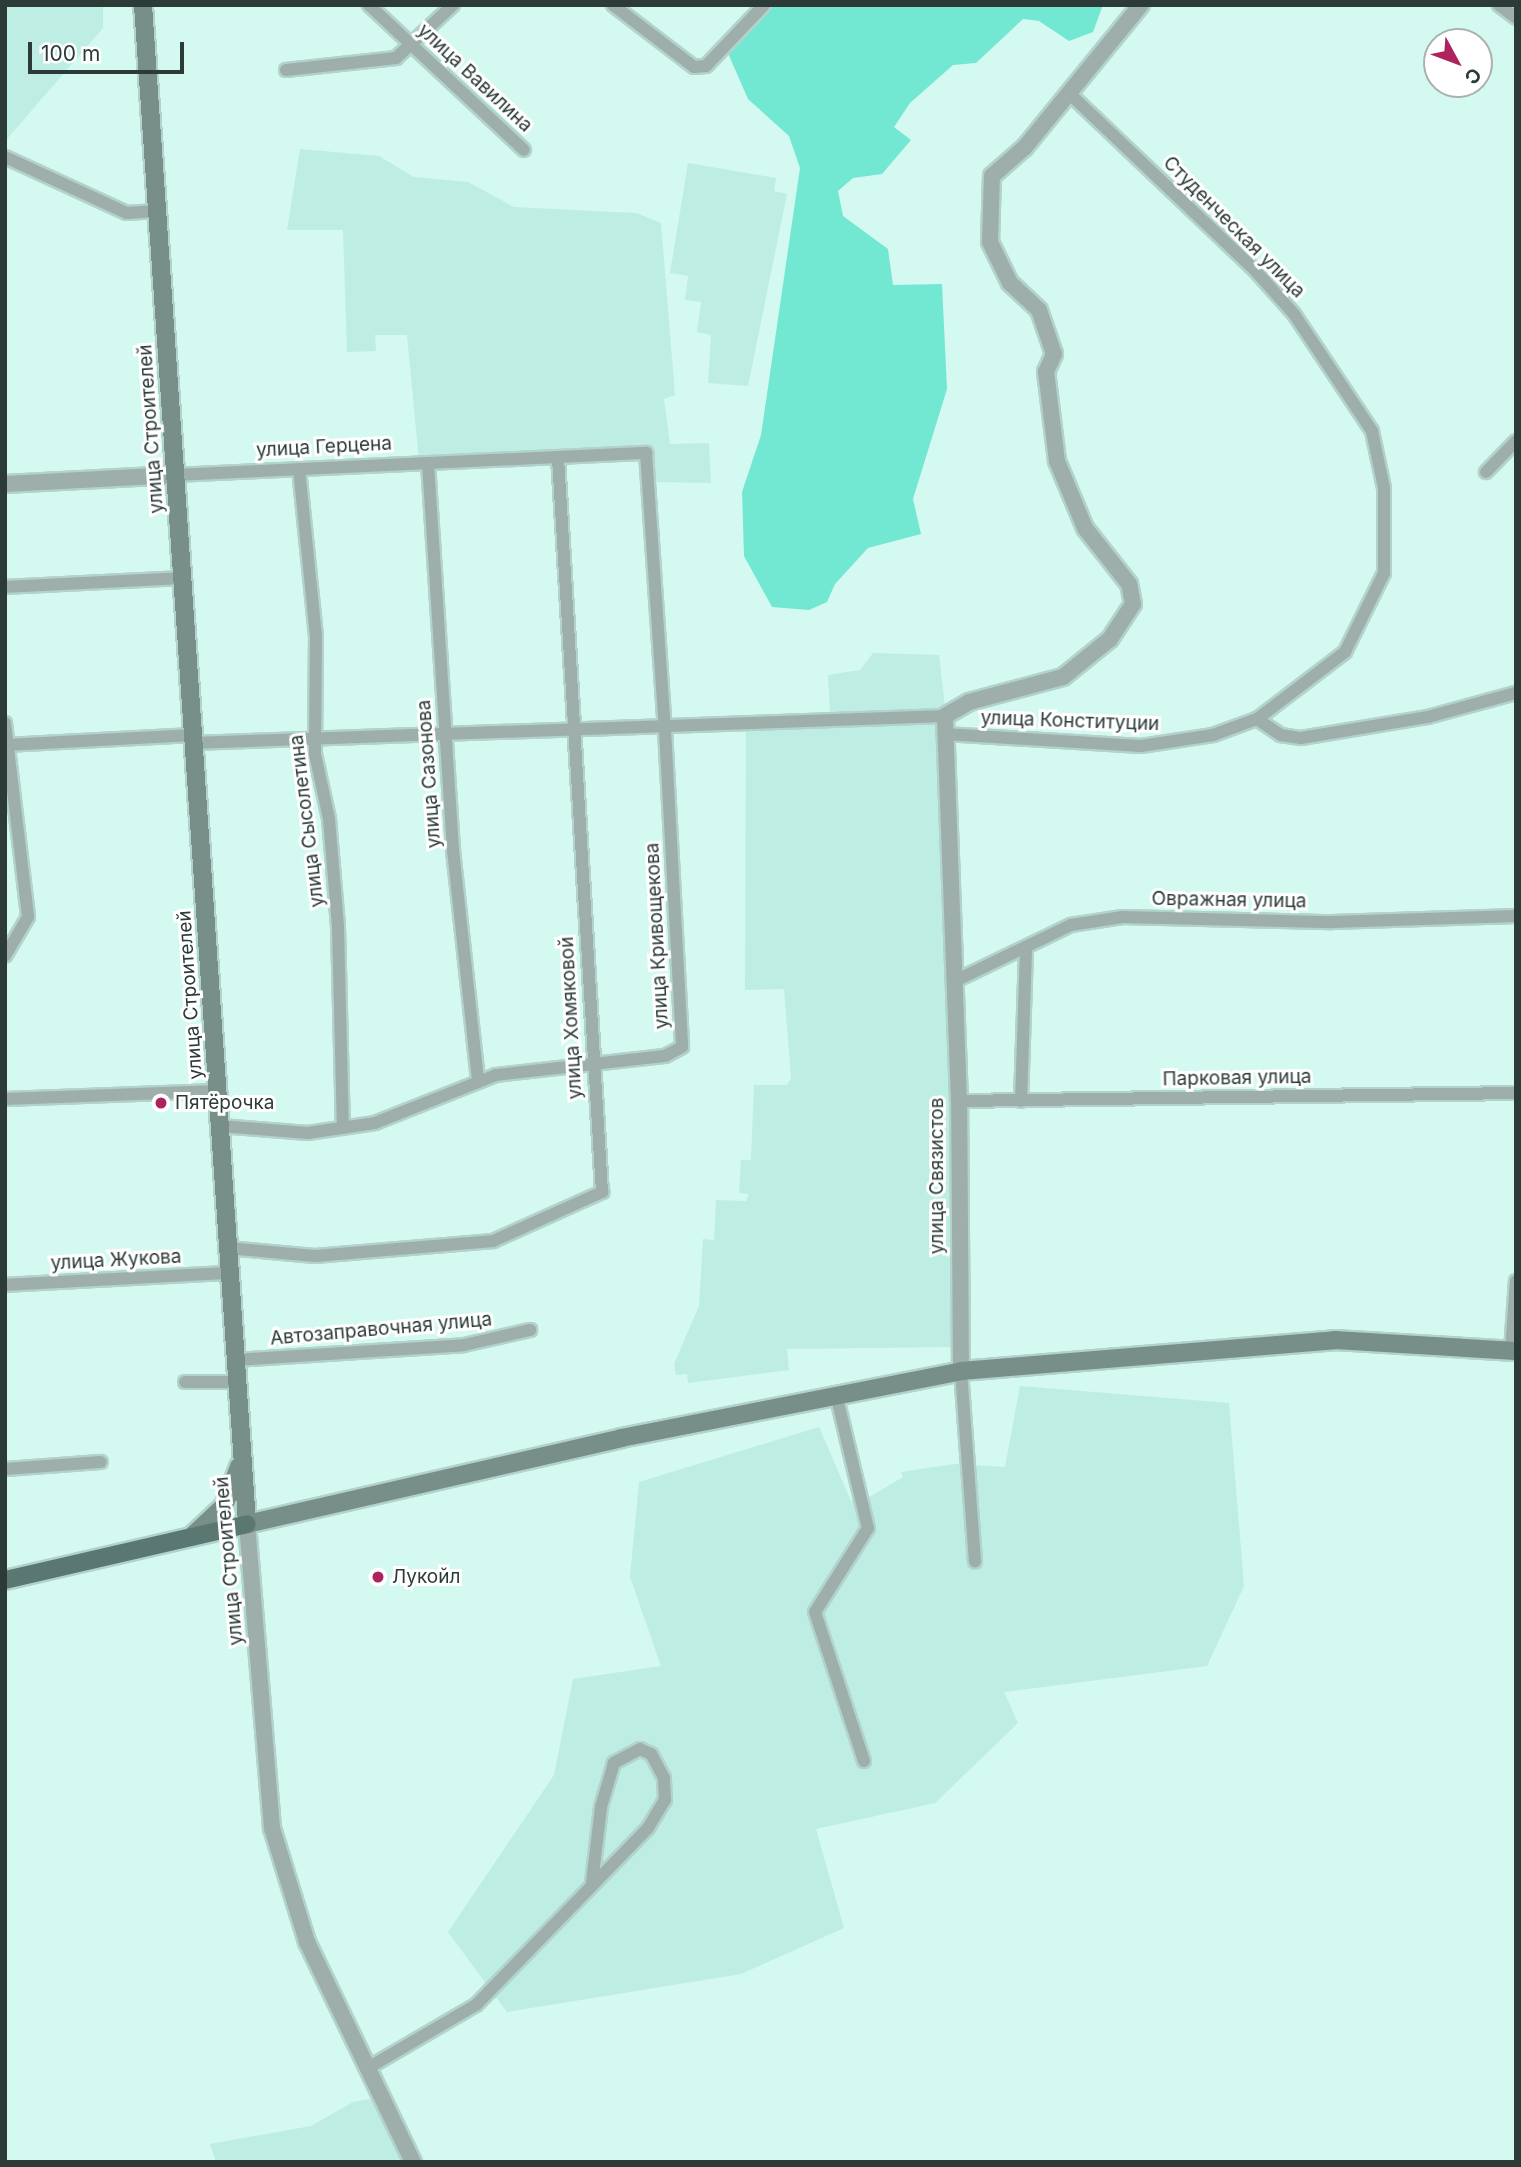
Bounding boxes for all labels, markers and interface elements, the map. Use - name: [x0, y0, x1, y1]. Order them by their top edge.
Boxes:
- street label: улица Вавилина: [413, 19, 537, 137]
- scale bar: [32, 28, 187, 72]
- north arrow: [1423, 28, 1493, 98]
- text: 100 m: [41, 41, 100, 66]
- text: С: [1459, 63, 1486, 89]
- street label: Студенческая улица: [1158, 151, 1310, 303]
- street label: улица Строителей: [134, 344, 168, 514]
- street label: улица Герцена: [256, 432, 392, 462]
- street label: улица Сазонова: [412, 699, 446, 849]
- street label: улица Конституции: [980, 706, 1160, 736]
- street label: улица Сысолетина: [285, 733, 329, 909]
- street label: улица Кривощекова: [641, 842, 673, 1030]
- street label: Овражная улица: [1151, 887, 1307, 913]
- street label: улица Строителей: [173, 910, 207, 1080]
- street label: улица Хомяковой: [555, 936, 587, 1100]
- street label: Парковая улица: [1162, 1065, 1312, 1091]
- place label: Пятёрочка: [175, 1092, 274, 1114]
- marker: Пятёрочка: [153, 1095, 169, 1111]
- street label: улица Связистов: [926, 1098, 948, 1254]
- street label: улица Жукова: [50, 1245, 182, 1275]
- street label: Автозаправочная улица: [269, 1308, 493, 1350]
- street label: улица Строителей: [210, 1476, 248, 1646]
- place label: Лукойл: [392, 1566, 460, 1588]
- marker: Лукойл: [370, 1569, 386, 1585]

